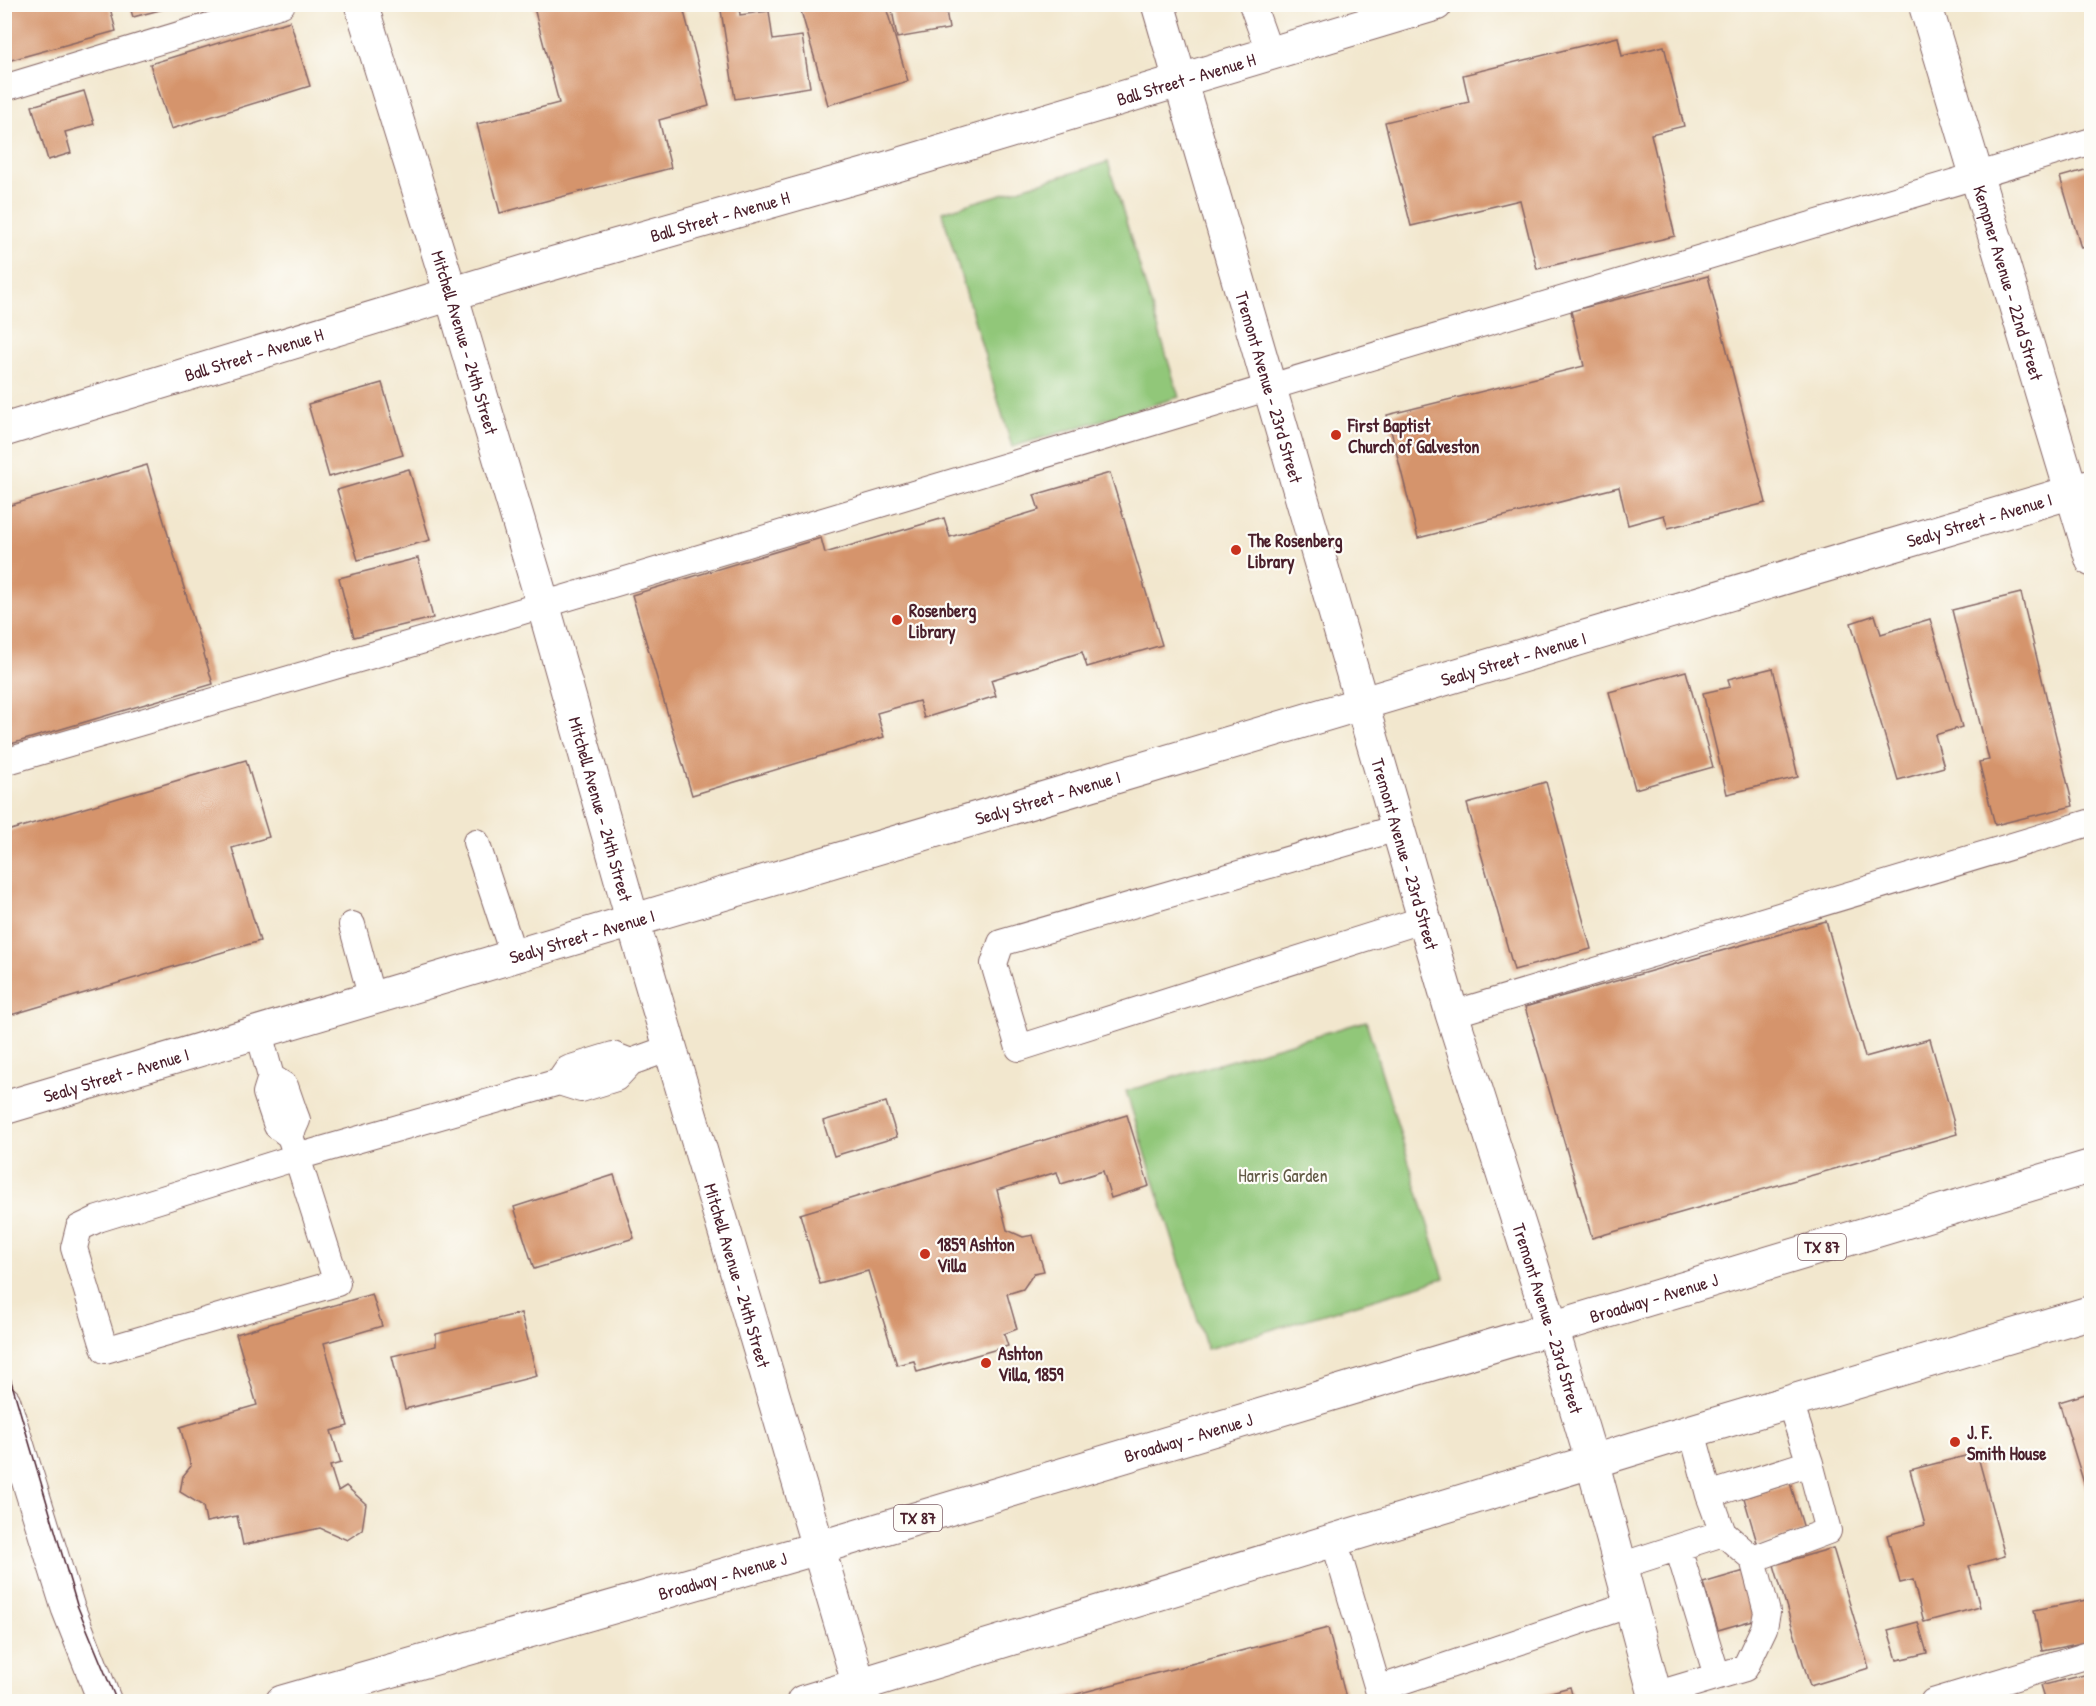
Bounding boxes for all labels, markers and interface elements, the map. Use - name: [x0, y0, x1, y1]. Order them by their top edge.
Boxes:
- street label: Ball Street - Avenue H: [1113, 46, 1258, 111]
- street label: Kempner Avenue - 22nd Street: [1968, 182, 2050, 384]
- street label: Ball Street - Avenue H: [647, 184, 792, 248]
- street label: Mitchell Avenue - 24th Street: [426, 247, 505, 438]
- street label: Tremont Avenue - 23rd Street: [1230, 288, 1309, 487]
- street label: Ball Street - Avenue H: [181, 321, 326, 387]
- place label: First Baptist Church of Galveston: [1347, 413, 1479, 459]
- marker: First Baptist Church of Galveston: [1329, 428, 1343, 442]
- street label: Sealy Street - Avenue I: [1903, 486, 2055, 553]
- place label: The Rosenberg Library: [1247, 528, 1342, 575]
- marker: The Rosenberg Library: [1229, 543, 1243, 557]
- place label: Rosenberg Library: [909, 598, 976, 645]
- marker: Rosenberg Library: [890, 613, 904, 627]
- street label: Sealy Street - Avenue I: [1438, 625, 1589, 692]
- street label: Mitchell Avenue - 24th Street: [563, 714, 639, 905]
- street label: Tremont Avenue - 23rd Street: [1366, 755, 1445, 953]
- street label: Sealy Street - Avenue I: [972, 764, 1123, 831]
- street label: Sealy Street - Avenue I: [506, 902, 658, 969]
- street label: Sealy Street - Avenue I: [40, 1041, 192, 1108]
- park label: Harris Garden: [1238, 1163, 1328, 1188]
- street label: Mitchell Avenue - 24th Street: [699, 1180, 777, 1371]
- street label: Tremont Avenue - 23rd Street: [1507, 1220, 1590, 1417]
- place label: 1859 Ashton Villa: [937, 1232, 1015, 1278]
- road number: TX 87: [1798, 1234, 1846, 1260]
- marker: 1859 Ashton Villa: [918, 1247, 932, 1261]
- street label: Broadway - Avenue J: [1586, 1266, 1721, 1328]
- place label: Ashton Villa, 1859: [998, 1341, 1064, 1387]
- marker: Ashton Villa, 1859: [979, 1356, 993, 1370]
- street label: Broadway - Avenue J: [1121, 1406, 1255, 1468]
- place label: J. F. Smith House: [1967, 1420, 2047, 1466]
- marker: J. F. Smith House: [1948, 1435, 1962, 1449]
- road number: TX 87: [894, 1505, 942, 1531]
- street label: Broadway - Avenue J: [655, 1545, 790, 1606]

